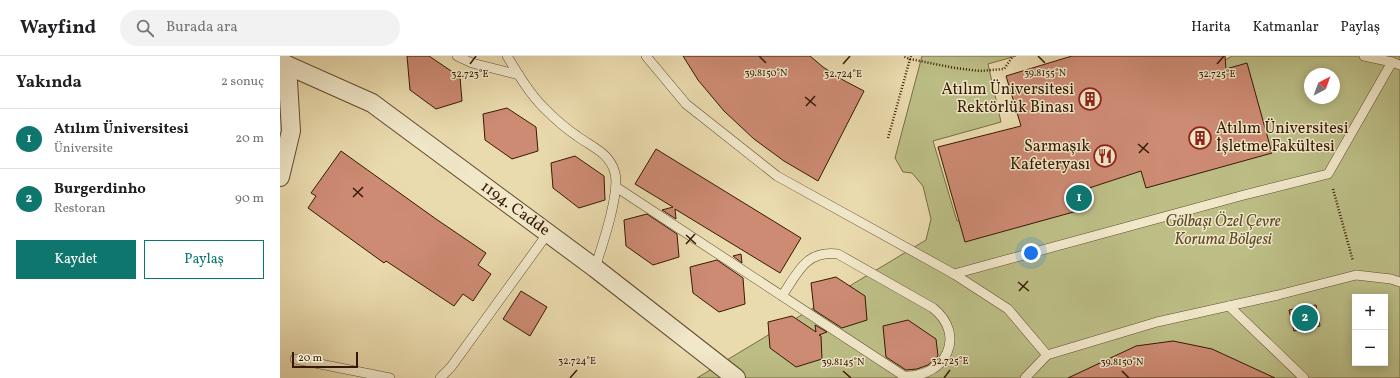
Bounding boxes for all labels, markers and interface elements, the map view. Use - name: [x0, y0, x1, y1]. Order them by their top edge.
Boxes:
- search box: [120, 10, 400, 46]
- text: Wayfind: [20, 15, 96, 41]
- icon: search: [134, 17, 156, 39]
- text: Burada ara: [166, 17, 238, 38]
- text: Harita: [1191, 18, 1231, 37]
- text: Katmanlar: [1253, 18, 1319, 37]
- text: Paylaş: [1341, 18, 1380, 37]
- text: 39.8150°N: [744, 66, 788, 80]
- text: 39.8155°N: [1024, 66, 1067, 80]
- text: 32.723°E: [451, 67, 489, 81]
- text: 32.724°E: [824, 67, 862, 81]
- text: 32.725°E: [1198, 67, 1236, 81]
- north arrow: [1304, 68, 1340, 104]
- text: Yakında: [16, 71, 82, 94]
- text: 2 sonuç: [221, 73, 264, 91]
- place label: Atılım Üniversitesi Rektörlük Binası: [941, 79, 1074, 119]
- building icon: Atılım Üniversitesi Rektörlük Binası: [1077, 86, 1103, 112]
- place label: Atılım Üniversitesi İşletme Fakültesi: [1216, 118, 1349, 158]
- text: Atılım Üniversitesi: [54, 119, 189, 140]
- building icon: Atılım Üniversitesi İşletme Fakültesi: [1187, 125, 1213, 151]
- text: 1: [26, 130, 32, 148]
- text: 20 m: [235, 130, 264, 148]
- place label: Sarmaşık Kafeteryası: [1010, 136, 1090, 176]
- text: Üniversite: [54, 140, 113, 158]
- restaurant icon: Sarmaşık Kafeteryası: [1092, 143, 1118, 169]
- street label: 1194. Cadde: [476, 176, 554, 242]
- text: Burgerdinho: [54, 179, 146, 200]
- pin: 1: [1066, 183, 1092, 213]
- text: 2: [26, 190, 32, 208]
- text: 90 m: [235, 190, 264, 208]
- text: Restoran: [54, 200, 105, 218]
- park label: Gölbaşı Özel Çevre Koruma Bölgesi: [1165, 211, 1281, 251]
- button: Kaydet: [16, 240, 136, 279]
- button: Paylaş: [144, 240, 264, 279]
- your location: [1021, 243, 1041, 263]
- map controls: [1352, 294, 1388, 366]
- button: +: [1352, 294, 1388, 330]
- pin: 2: [1292, 303, 1318, 333]
- button: −: [1352, 330, 1388, 366]
- scale bar: [292, 350, 358, 369]
- text: 20 m: [298, 351, 322, 366]
- text: 32.724°E: [558, 354, 596, 368]
- text: 32.725°E: [931, 354, 969, 368]
- text: 39.8145°N: [821, 355, 865, 369]
- text: 39.8150°N: [1100, 355, 1144, 369]

